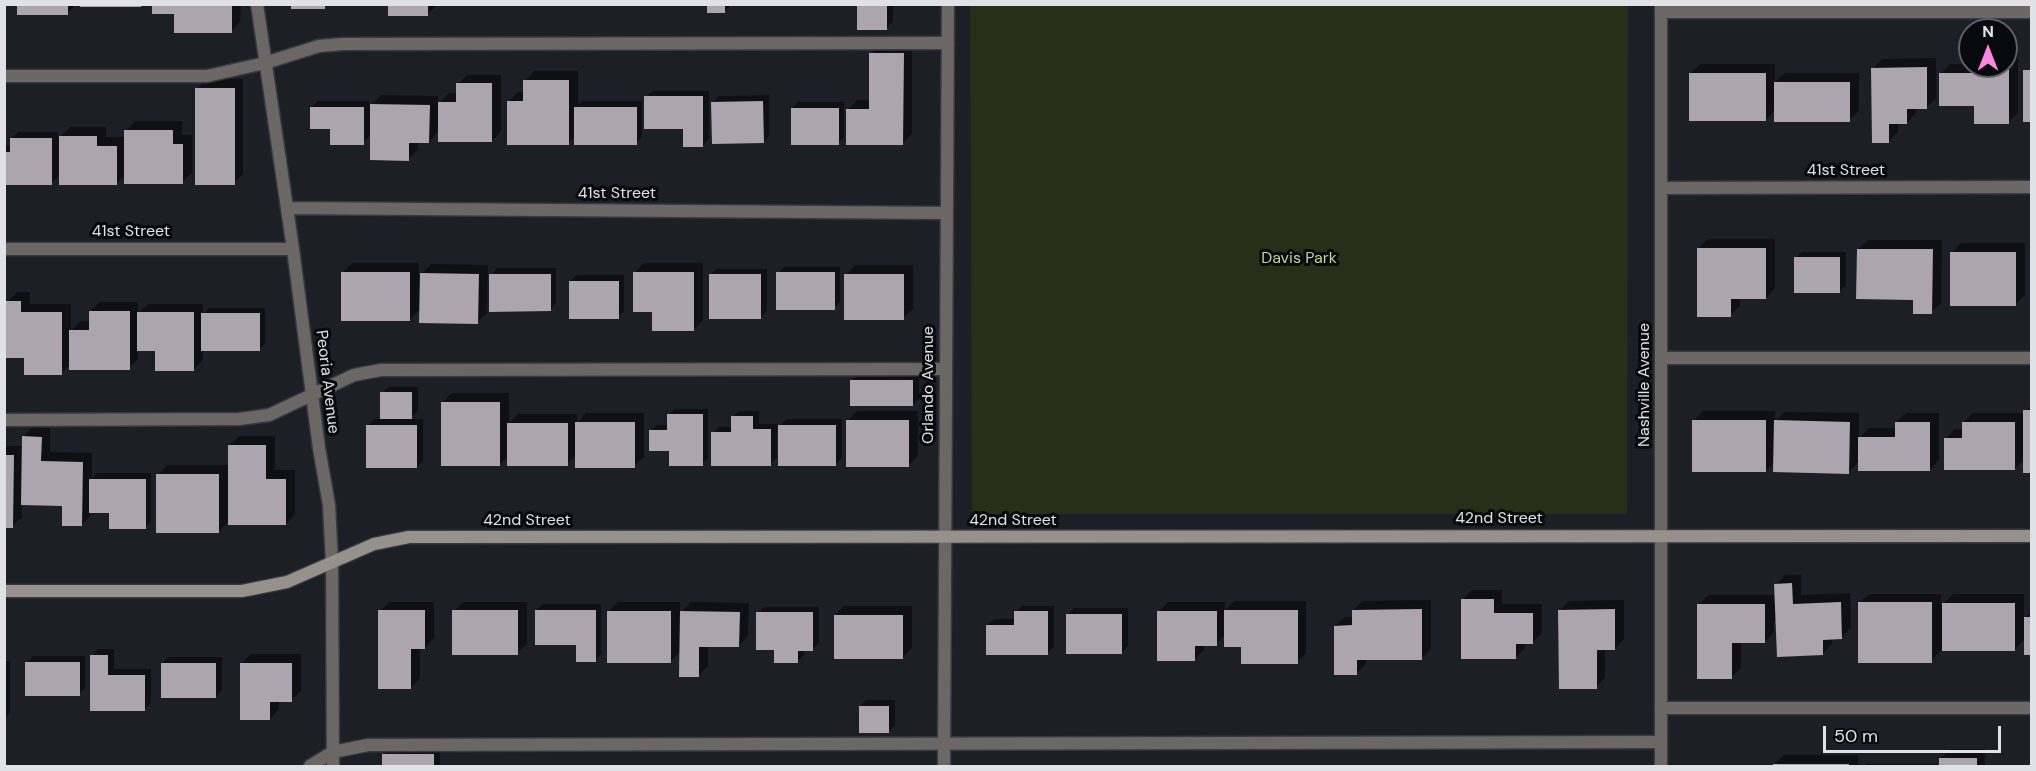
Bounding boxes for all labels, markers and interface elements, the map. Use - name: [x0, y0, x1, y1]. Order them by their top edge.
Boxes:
- north arrow: [1958, 18, 2018, 78]
- text: N: [1982, 21, 1994, 42]
- street label: 41st Street: [1807, 161, 1885, 181]
- street label: 41st Street: [578, 184, 656, 204]
- street label: 41st Street: [92, 222, 170, 242]
- park label: Davis Park: [1261, 249, 1337, 269]
- street label: Nashville Avenue: [1635, 323, 1655, 447]
- street label: Orlando Avenue: [919, 326, 939, 444]
- street label: Peoria Avenue: [311, 329, 343, 435]
- street label: 42nd Street: [1455, 509, 1543, 529]
- street label: 42nd Street: [483, 511, 571, 531]
- street label: 42nd Street: [969, 511, 1057, 531]
- scale bar: [1826, 714, 2004, 752]
- text: 50 m: [1834, 724, 1878, 748]

